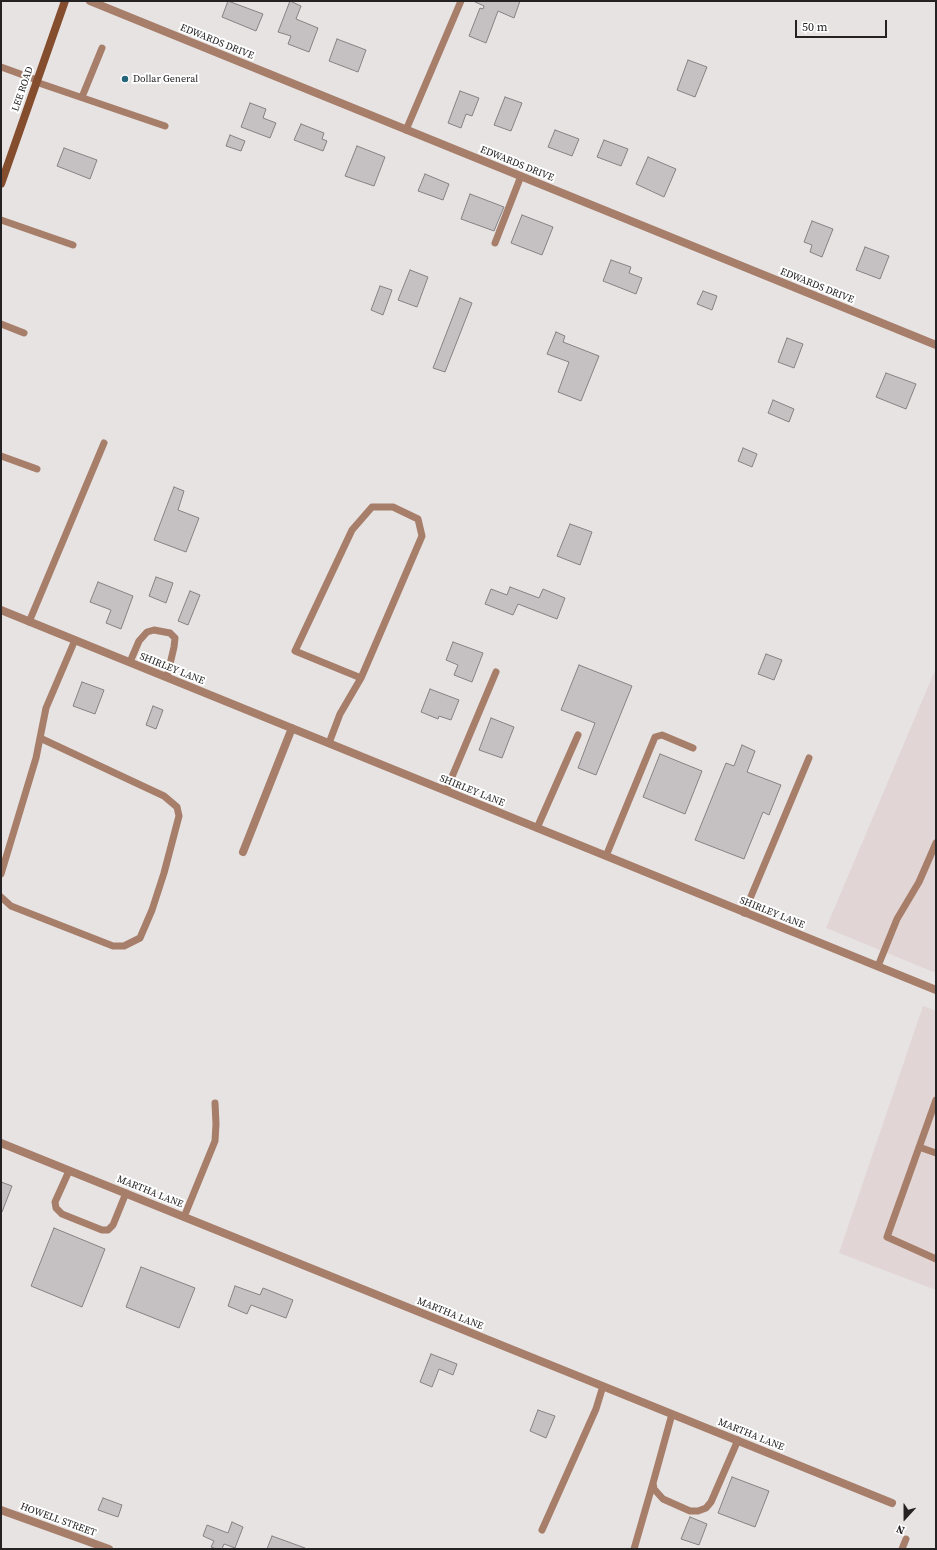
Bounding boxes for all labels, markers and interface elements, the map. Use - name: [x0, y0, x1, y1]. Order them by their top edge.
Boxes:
- scale bar: [797, 12, 889, 38]
- text: 50 m: [802, 19, 828, 35]
- street label: EDWARDS DRIVE: [178, 22, 256, 62]
- street label: LEE ROAD: [10, 65, 36, 113]
- place label: Dollar General: [133, 73, 198, 85]
- marker: Dollar General: [120, 74, 130, 84]
- street label: EDWARDS DRIVE: [478, 144, 556, 184]
- street label: EDWARDS DRIVE: [778, 266, 856, 306]
- street label: SHIRLEY LANE: [138, 650, 206, 688]
- street label: SHIRLEY LANE: [438, 772, 506, 810]
- street label: SHIRLEY LANE: [738, 894, 806, 932]
- street label: MARTHA LANE: [115, 1173, 185, 1211]
- street label: MARTHA LANE: [415, 1295, 485, 1333]
- street label: MARTHA LANE: [716, 1416, 786, 1454]
- north arrow: [885, 1498, 925, 1538]
- street label: HOWELL STREET: [18, 1501, 98, 1539]
- text: N: [894, 1521, 907, 1538]

